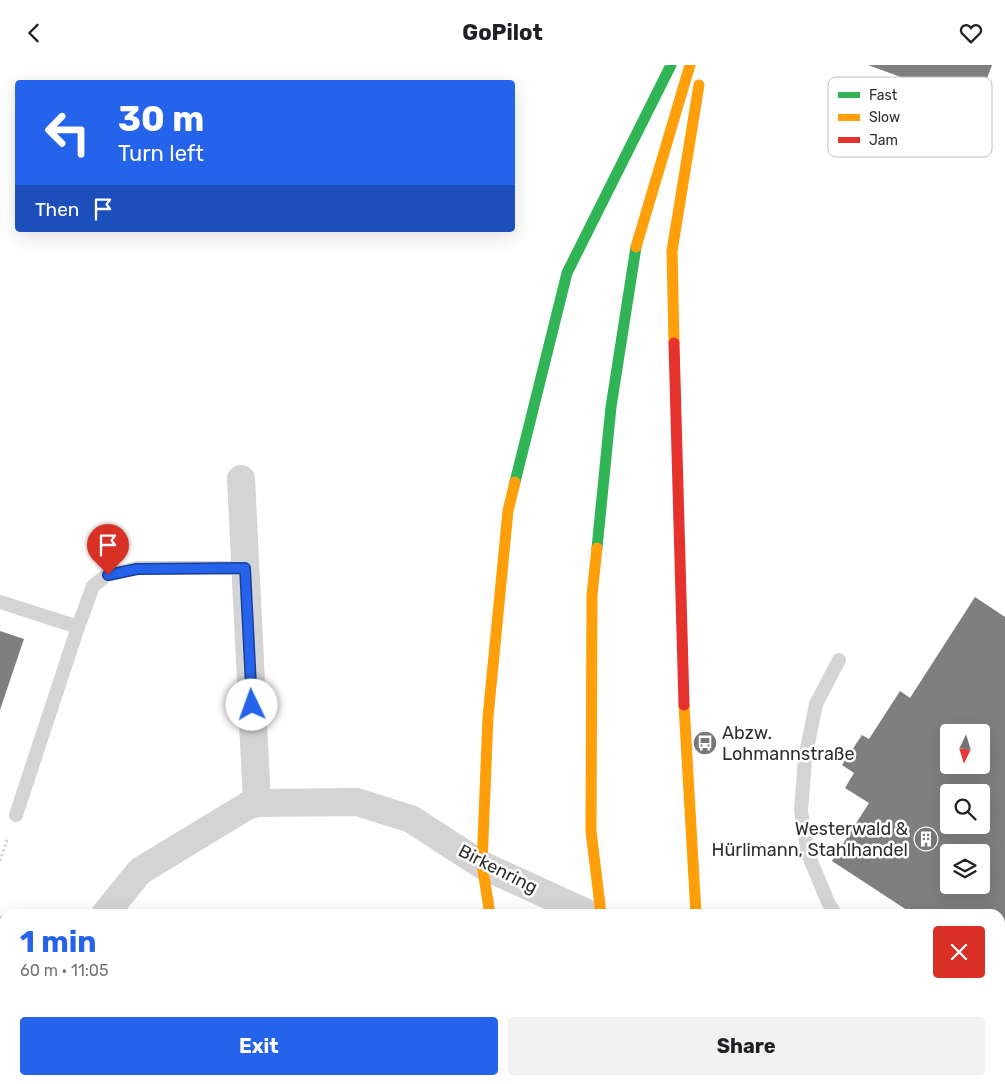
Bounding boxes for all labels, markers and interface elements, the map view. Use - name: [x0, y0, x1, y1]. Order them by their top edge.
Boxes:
- icon: back: [20, 19, 48, 47]
- text: GoPilot: [462, 19, 543, 46]
- icon: heart: [957, 19, 985, 47]
- legend: [828, 77, 992, 157]
- text: Fast: [869, 87, 898, 104]
- text: 30 m: [118, 98, 204, 140]
- icon: left: [35, 100, 100, 165]
- text: Slow: [869, 109, 900, 126]
- text: Jam: [869, 132, 898, 149]
- text: Turn left: [118, 140, 204, 167]
- icon: arrive: [89, 195, 117, 223]
- text: Then: [35, 198, 79, 221]
- pin: [87, 524, 129, 575]
- icon: arrive: [94, 531, 122, 559]
- position arrow: [225, 678, 277, 730]
- place label: Abzw. Lohmannstraße: [722, 722, 855, 765]
- north arrow: [940, 724, 990, 774]
- map controls: [940, 724, 990, 894]
- bus stop icon: Abzw. Lohmannstraße: [692, 730, 718, 756]
- button: search: [940, 784, 990, 834]
- place label: Westerwald & Hürlimann, Stahlhandel: [712, 818, 908, 861]
- building icon: Westerwald & Hürlimann, Stahlhandel: [913, 826, 939, 852]
- street label: Birkenring: [455, 840, 541, 898]
- button: layers: [940, 844, 990, 894]
- text: 1 min: [20, 924, 97, 960]
- button: close: [933, 926, 985, 978]
- text: 60 m · 11:05: [20, 961, 109, 980]
- button: Exit: [20, 1017, 498, 1075]
- button: Share: [508, 1017, 985, 1075]

